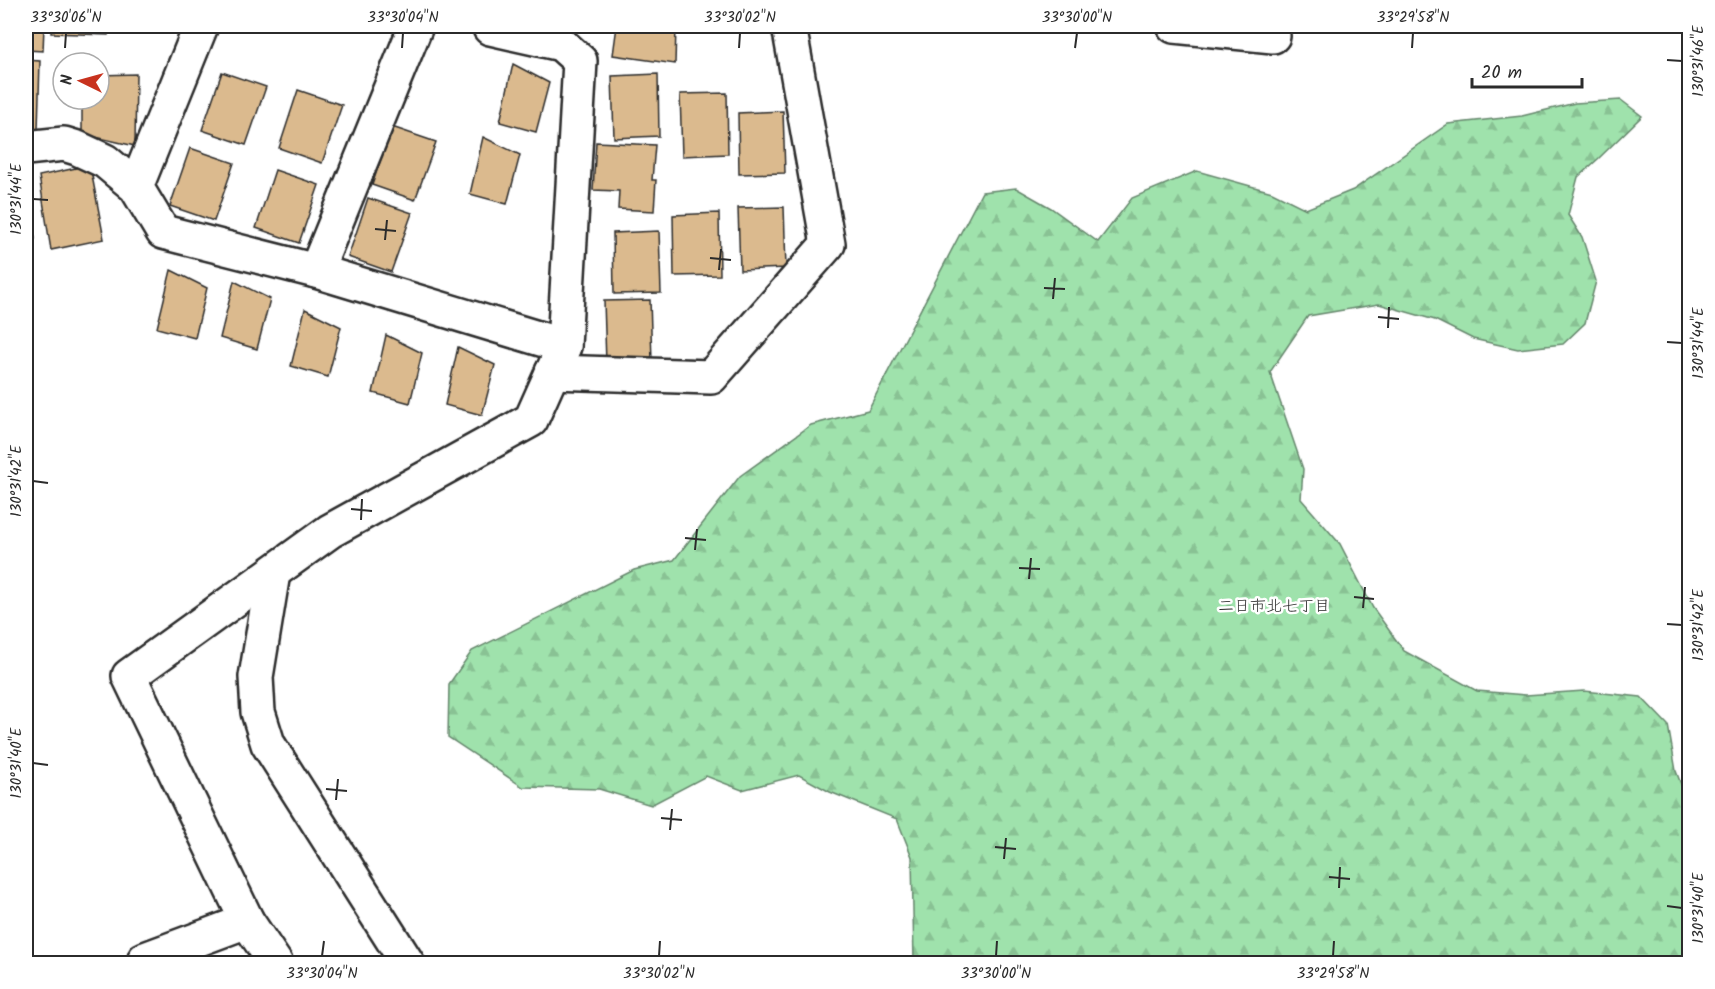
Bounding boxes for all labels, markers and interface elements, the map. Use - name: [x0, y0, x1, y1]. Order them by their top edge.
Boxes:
- text: 33°30'06"N: [30, 6, 102, 30]
- text: 33°30'04"N: [367, 6, 439, 30]
- text: 33°30'02"N: [704, 6, 776, 30]
- text: 33°30'00"N: [1042, 6, 1112, 30]
- text: 33°29'58"N: [1377, 6, 1449, 30]
- text: 130°31'46"E: [1687, 24, 1711, 97]
- north arrow: [51, 51, 111, 111]
- scale bar: [1472, 51, 1582, 89]
- text: 20 m: [1481, 59, 1522, 88]
- text: N: [55, 74, 80, 86]
- text: 130°31'44"E: [5, 162, 29, 235]
- text: 130°31'44"E: [1687, 306, 1711, 379]
- text: 130°31'42"E: [5, 444, 29, 517]
- text: 130°31'42"E: [1687, 588, 1711, 661]
- district label: 二日市北七丁目: [1218, 594, 1330, 619]
- text: 130°31'40"E: [5, 726, 29, 798]
- text: 130°31'40"E: [1687, 871, 1711, 943]
- text: 33°30'04"N: [286, 962, 358, 986]
- text: 33°30'02"N: [623, 962, 695, 986]
- text: 33°30'00"N: [961, 962, 1031, 986]
- text: 33°29'58"N: [1297, 962, 1369, 986]

